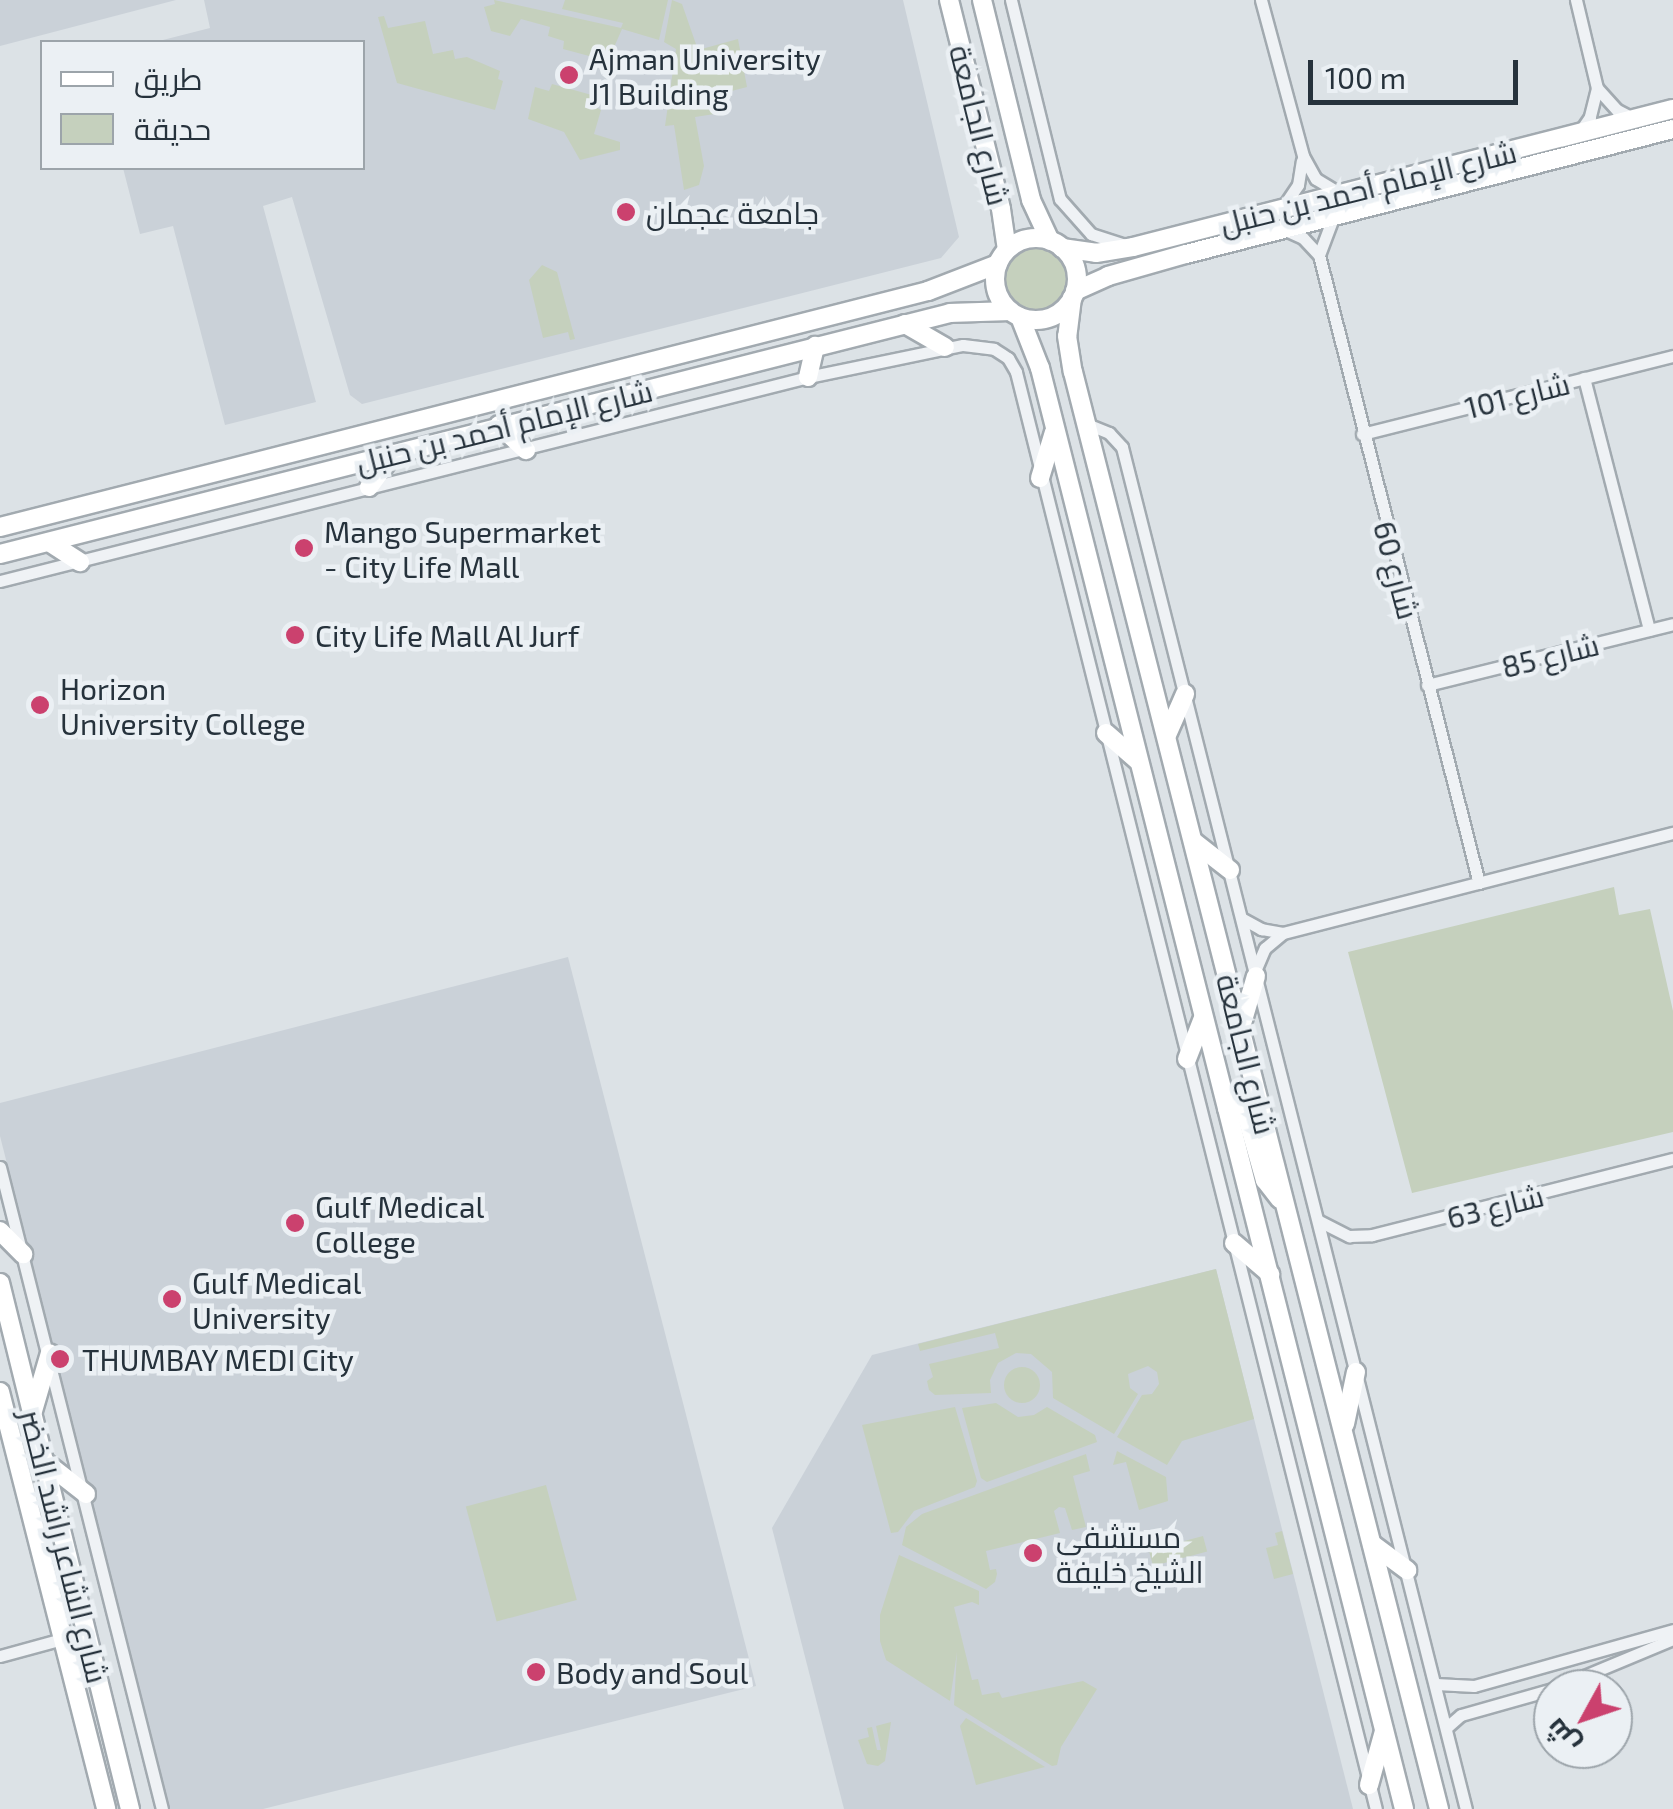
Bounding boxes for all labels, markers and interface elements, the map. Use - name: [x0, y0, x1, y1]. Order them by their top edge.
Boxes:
- legend: [40, 40, 365, 170]
- place label: Ajman University J1 Building: [589, 40, 821, 110]
- scale bar: [1313, 40, 1523, 102]
- street label: شارع الجامعة: [943, 41, 1017, 209]
- text: 100 m: [1325, 59, 1406, 95]
- text: طريق: [134, 60, 203, 96]
- marker: Ajman University J1 Building: [558, 64, 580, 86]
- text: حديقة: [134, 110, 211, 146]
- street label: شارع الإمام أحمد بن حنبل: [1216, 133, 1520, 241]
- place label: جامعة عجمان: [646, 194, 819, 230]
- marker: جامعة عجمان: [615, 201, 637, 223]
- street label: شارع 101: [1461, 365, 1573, 425]
- street label: شارع الإمام أحمد بن حنبل: [352, 372, 656, 480]
- place label: Mango Supermarket - City Life Mall: [324, 513, 601, 584]
- street label: شارع 60: [1367, 517, 1427, 623]
- marker: Mango Supermarket - City Life Mall: [293, 537, 315, 559]
- place label: City Life Mall Al Jurf: [315, 617, 583, 653]
- marker: City Life Mall Al Jurf: [284, 624, 306, 646]
- street label: شارع 85: [1498, 626, 1602, 684]
- place label: Horizon University College: [60, 670, 306, 740]
- marker: Horizon University College: [29, 694, 51, 716]
- street label: شارع الجامعة: [1210, 970, 1284, 1138]
- street label: شارع 63: [1443, 1177, 1547, 1235]
- place label: Gulf Medical College: [315, 1188, 485, 1258]
- marker: Gulf Medical College: [284, 1212, 306, 1234]
- place label: Gulf Medical University: [192, 1264, 362, 1334]
- marker: Gulf Medical University: [161, 1288, 183, 1310]
- place label: THUMBAY MEDI City: [82, 1341, 355, 1377]
- marker: THUMBAY MEDI City: [47, 1346, 73, 1372]
- street label: شارع الشاعر راشد الخضر: [14, 1405, 116, 1687]
- place label: مستشفى الشيخ خليفة: [1056, 1518, 1204, 1588]
- marker: مستشفى الشيخ خليفة: [1020, 1540, 1046, 1566]
- place label: Body and Soul: [556, 1654, 749, 1690]
- marker: Body and Soul: [525, 1661, 547, 1683]
- north arrow: [1533, 1669, 1633, 1769]
- text: ش: [1537, 1712, 1586, 1762]

